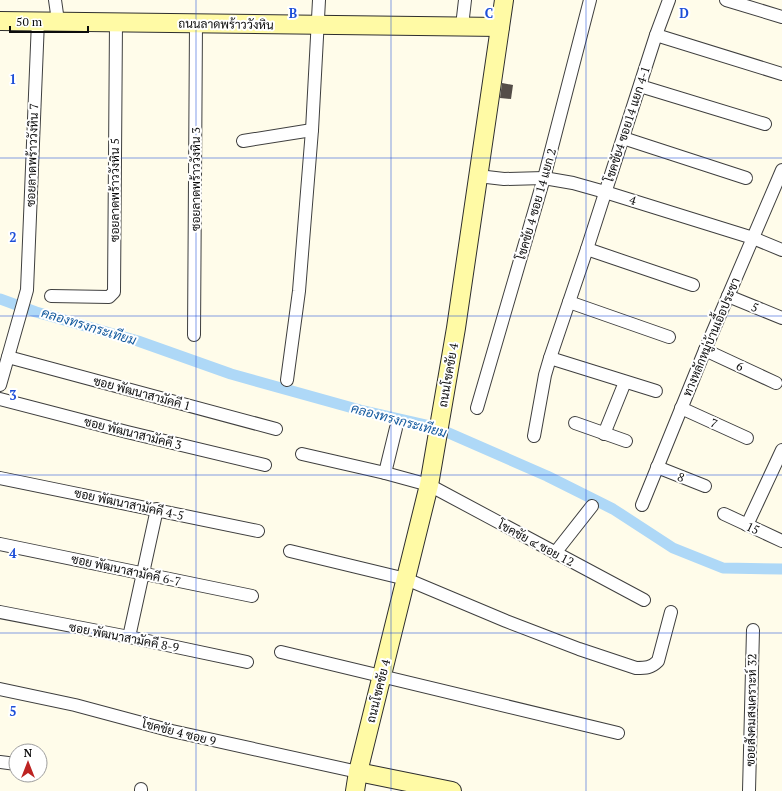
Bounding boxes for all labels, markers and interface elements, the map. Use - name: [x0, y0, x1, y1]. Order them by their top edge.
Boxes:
- text: B: [289, 4, 297, 22]
- text: C: [485, 4, 493, 22]
- text: D: [679, 4, 689, 22]
- scale bar: [10, 8, 88, 34]
- text: 50 m: [16, 14, 43, 29]
- street label: ถนนลาดพร้าววังหิน: [178, 16, 274, 32]
- street label: โชคชัย4 ซอย14 แยก 4-1: [601, 64, 653, 185]
- text: 1: [9, 70, 17, 88]
- street label: ซอยลาดพร้าววังหิน 7: [23, 103, 41, 207]
- street label: ซอยลาดพร้าววังหิน 3: [188, 127, 203, 231]
- street label: ซอยลาดพร้าววังหิน 5: [107, 138, 122, 242]
- street label: โชคชัย 4 ซอย 14 แยก 2: [513, 146, 559, 262]
- street label: 4: [628, 192, 639, 208]
- text: 2: [9, 228, 17, 246]
- street label: ทางหลักหมู่บ้านเอื้อประชา: [676, 274, 744, 399]
- street label: 5: [749, 299, 761, 315]
- water label: คลองทรงกระเทียม: [39, 303, 139, 349]
- street label: ถนนโชคชัย 4: [435, 341, 461, 408]
- street label: 6: [734, 358, 747, 374]
- street label: ซอย พัฒนาสามัคคี 1: [92, 373, 192, 413]
- text: 3: [9, 386, 17, 404]
- water label: คลองทรงกระเทียม: [349, 399, 449, 441]
- street label: ซอย พัฒนาสามัคคี 3: [83, 414, 183, 452]
- street label: 7: [708, 415, 720, 431]
- street label: 8: [675, 469, 687, 485]
- street label: ซอย พัฒนาสามัคคี 4-5: [73, 485, 185, 523]
- street label: โชคชัย ๔ ซอย 12: [494, 516, 577, 569]
- street label: 15: [744, 518, 762, 538]
- text: 4: [9, 544, 17, 562]
- street label: ซอย พัฒนาสามัคคี 6-7: [70, 551, 182, 589]
- street label: ซอย พัฒนาสามัคคี 8-9: [68, 619, 180, 655]
- street label: ซอยสังคมสงเคราะห์ 32: [743, 653, 759, 767]
- street label: ถนนโชคชัย 4: [363, 657, 393, 724]
- text: 5: [9, 702, 17, 720]
- street label: โชคชัย 4 ซอย 9: [139, 715, 218, 748]
- north arrow: [8, 743, 48, 783]
- text: N: [24, 746, 33, 760]

